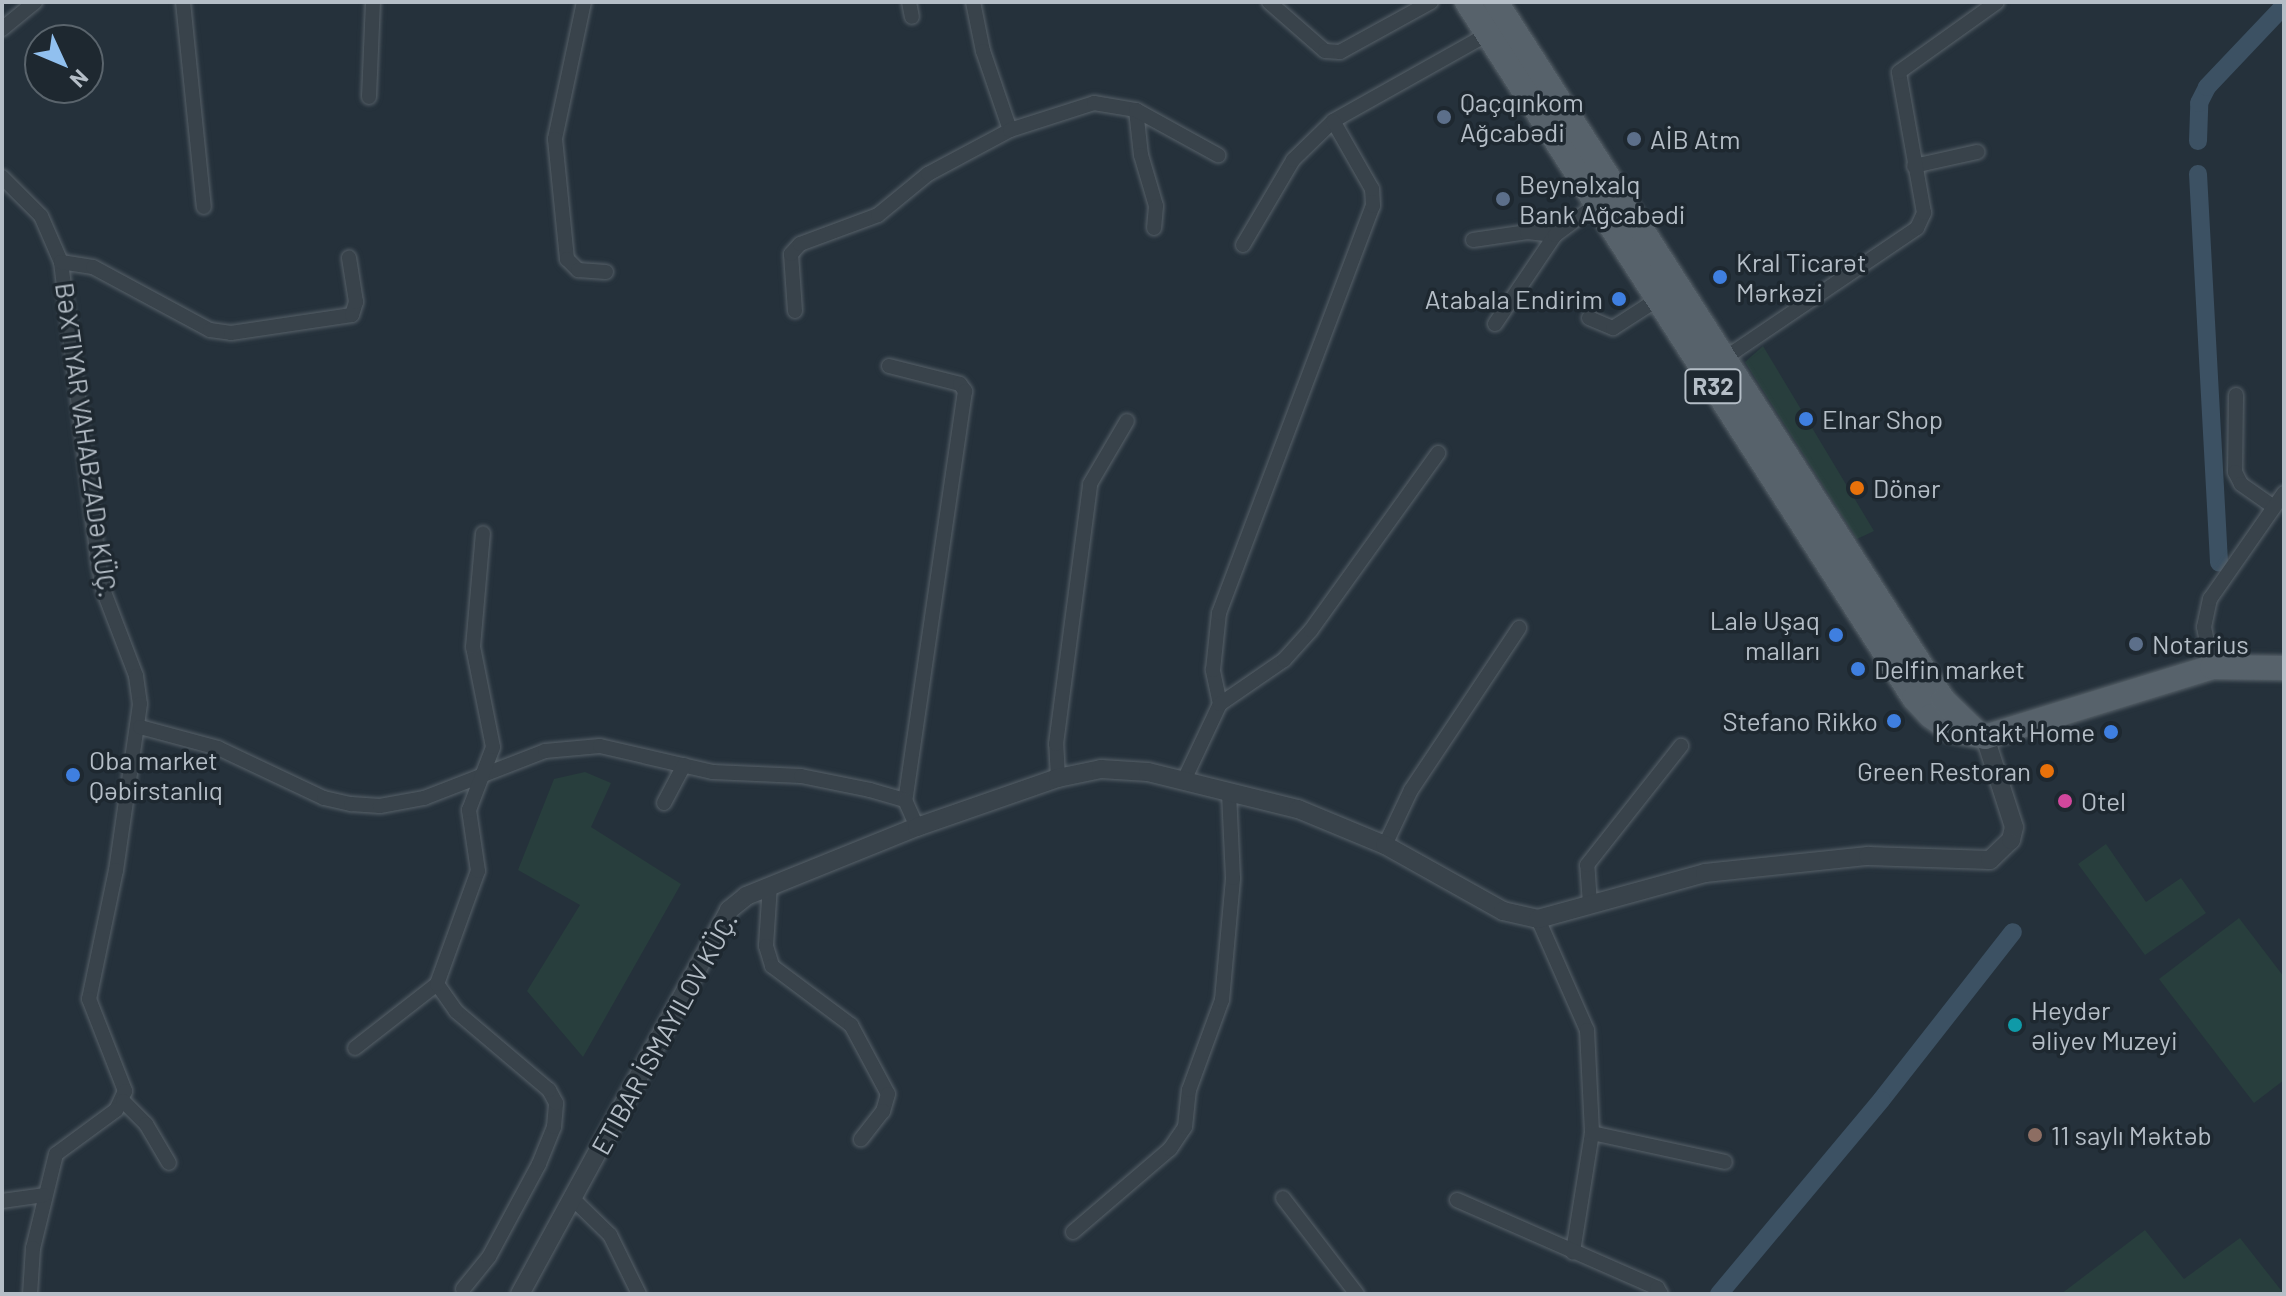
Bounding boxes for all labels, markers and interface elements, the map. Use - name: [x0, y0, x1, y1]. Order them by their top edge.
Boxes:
- north arrow: [24, 24, 104, 104]
- text: N: [65, 65, 94, 94]
- place label: Qaçqınkom Ağcabədi: [1460, 86, 1584, 148]
- marker: Qaçqınkom Ağcabədi: [1435, 108, 1453, 126]
- place label: AİB Atm: [1650, 123, 1740, 155]
- marker: AİB Atm: [1625, 130, 1643, 148]
- place label: Beynəlxalq Bank Ağcabədi: [1519, 168, 1685, 230]
- marker: Beynəlxalq Bank Ağcabədi: [1494, 190, 1512, 208]
- place label: Kral Ticarət Mərkəzi: [1736, 246, 1866, 308]
- marker: Kral Ticarət Mərkəzi: [1711, 268, 1729, 286]
- street label: BƏXTIYAR VAHABZADƏ KÜÇ.: [49, 281, 125, 599]
- place label: Atabala Endirim: [1425, 283, 1603, 315]
- marker: Atabala Endirim: [1610, 290, 1628, 308]
- road number: R32: [1683, 366, 1743, 406]
- place label: Elnar Shop: [1822, 403, 1943, 435]
- marker: Elnar Shop: [1797, 410, 1815, 428]
- place label: Dönər: [1873, 472, 1940, 504]
- marker: Dönər: [1848, 479, 1866, 497]
- place label: Lalə Uşaq malları: [1710, 604, 1820, 666]
- marker: Lalə Uşaq malları: [1827, 626, 1845, 644]
- place label: Notarius: [2152, 628, 2249, 660]
- marker: Notarius: [2127, 635, 2145, 653]
- place label: Delfin market: [1874, 653, 2025, 685]
- marker: Delfin market: [1849, 660, 1867, 678]
- place label: Stefano Rikko: [1723, 705, 1878, 737]
- marker: Stefano Rikko: [1885, 712, 1903, 730]
- place label: Kontakt Home: [1935, 716, 2095, 748]
- marker: Kontakt Home: [2102, 723, 2120, 741]
- place label: Oba market Qəbirstanlıq: [89, 744, 223, 806]
- place label: Green Restoran: [1857, 755, 2031, 787]
- marker: Green Restoran: [2038, 762, 2056, 780]
- marker: Oba market Qəbirstanlıq: [64, 766, 82, 784]
- place label: Otel: [2081, 785, 2126, 817]
- marker: Otel: [2056, 792, 2074, 810]
- street label: ETIBAR İSMAYILOV KÜÇ.: [584, 906, 744, 1160]
- place label: Heydər Əliyev Muzeyi: [2031, 994, 2178, 1056]
- marker: Heydər Əliyev Muzeyi: [2006, 1016, 2024, 1034]
- place label: 11 saylı Məktəb: [2051, 1119, 2212, 1151]
- marker: 11 saylı Məktəb: [2026, 1126, 2044, 1144]

